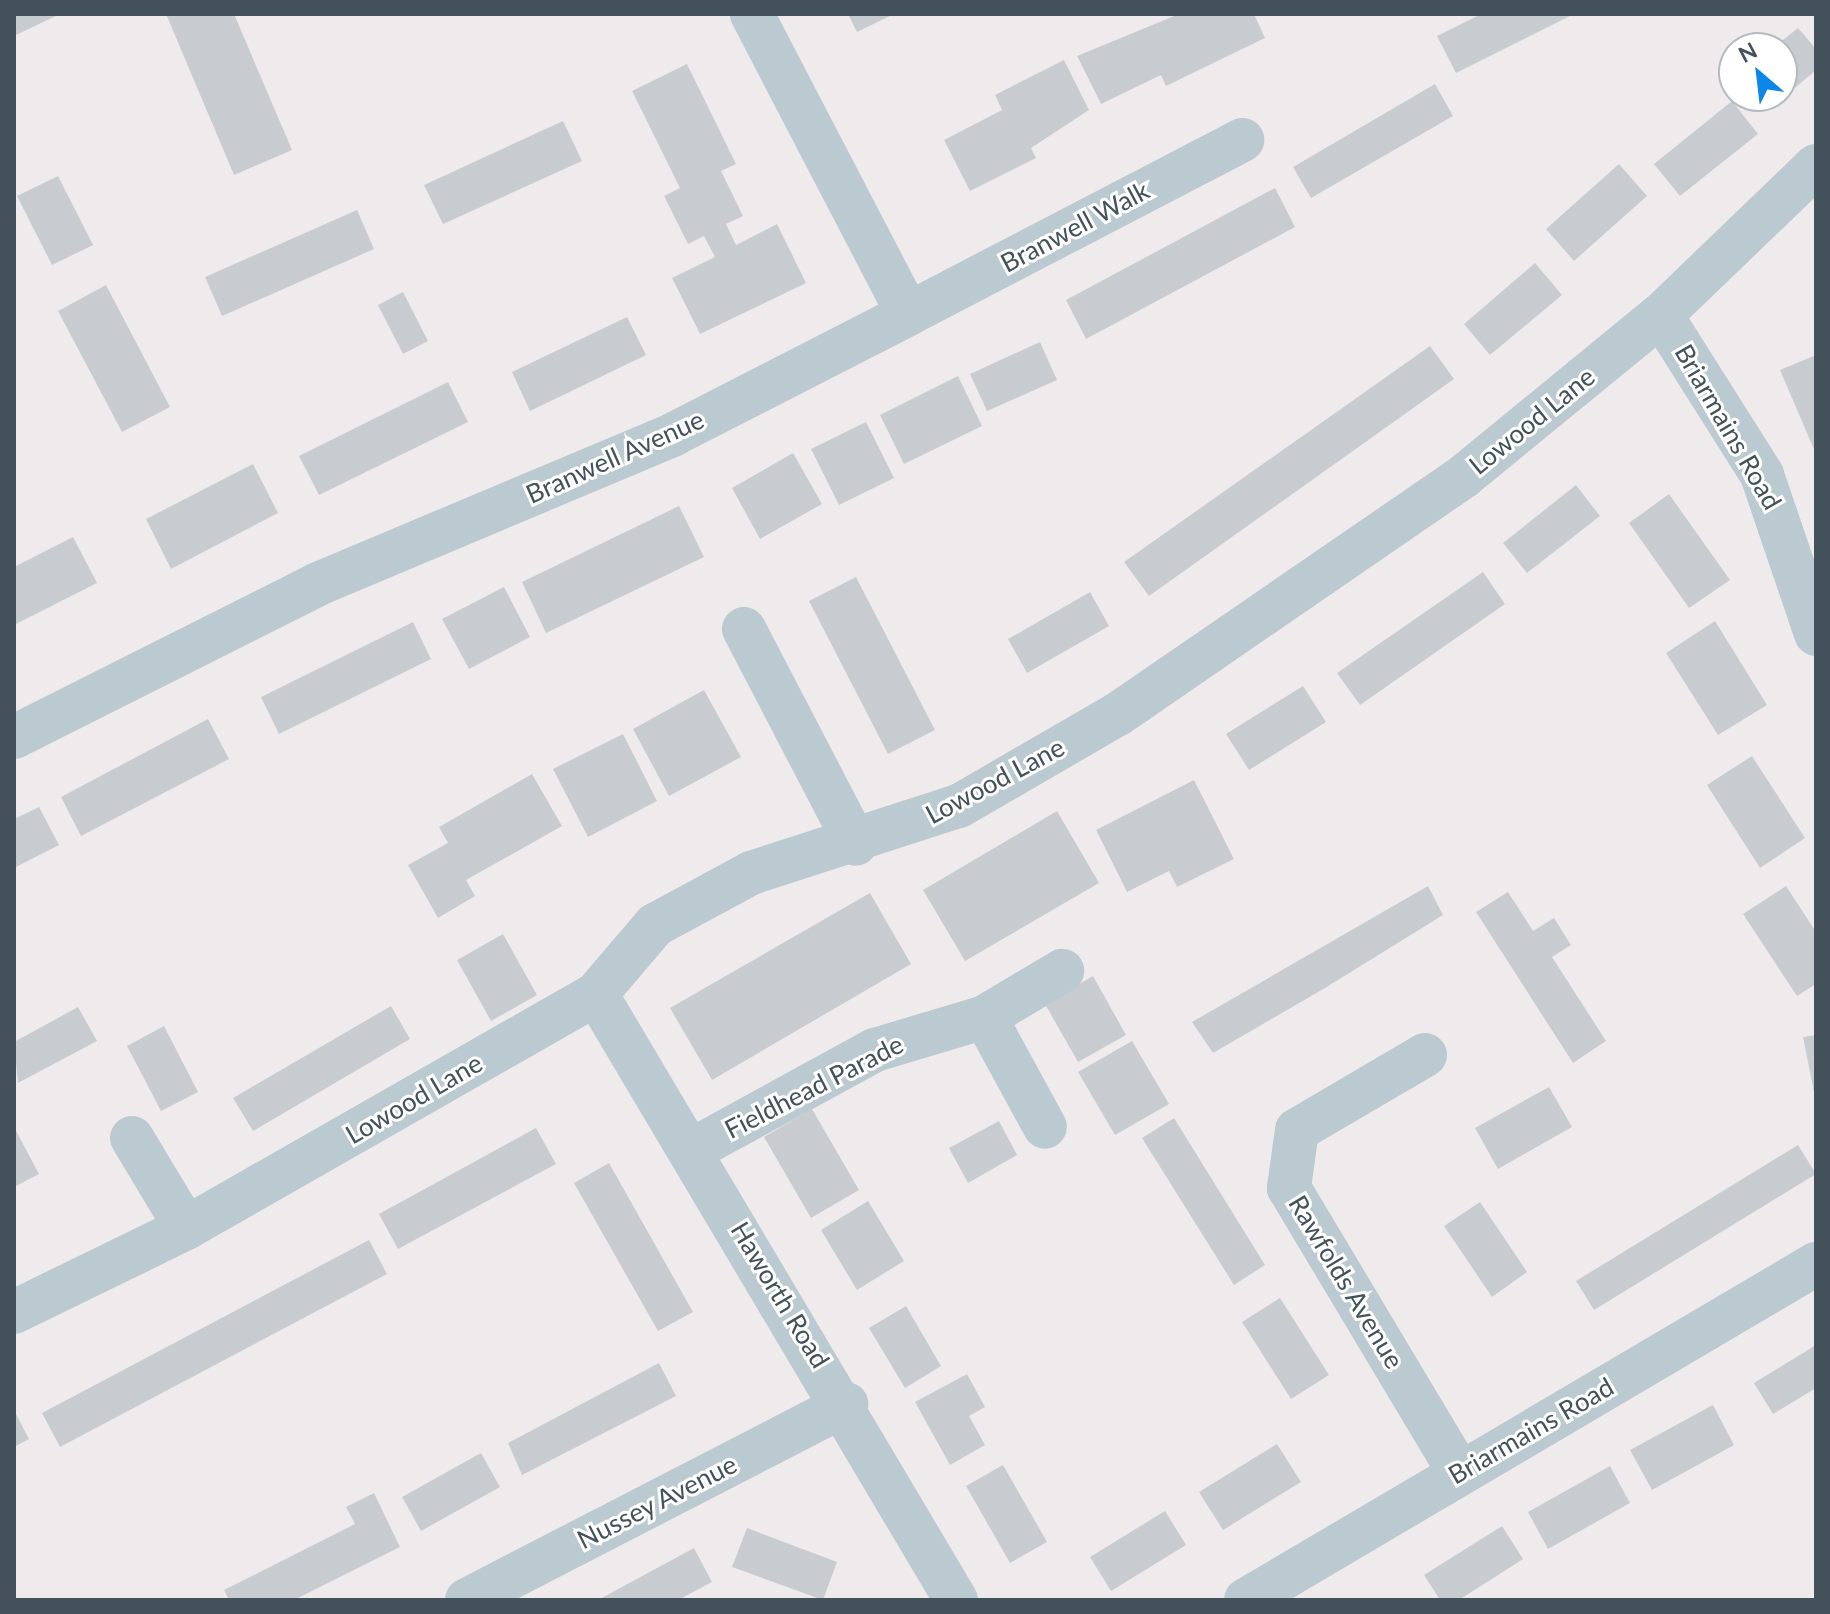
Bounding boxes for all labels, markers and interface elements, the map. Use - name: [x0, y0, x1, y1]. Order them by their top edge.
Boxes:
- north arrow: [1718, 32, 1798, 112]
- text: N: [1734, 36, 1761, 68]
- street label: Branwell Walk: [995, 175, 1155, 279]
- street label: Briarmains Road: [1668, 339, 1788, 515]
- street label: Lowood Lane: [1463, 361, 1601, 481]
- street label: Branwell Avenue: [521, 404, 709, 510]
- street label: Lowood Lane: [920, 731, 1070, 831]
- street label: Fieldhead Parade: [719, 1029, 909, 1145]
- street label: Lowood Lane: [340, 1047, 488, 1151]
- street label: Rawfolds Avenue: [1282, 1189, 1410, 1375]
- street label: Haworth Road: [724, 1216, 836, 1374]
- street label: Briarmains Road: [1443, 1371, 1619, 1491]
- street label: Nussey Avenue: [571, 1448, 743, 1556]

